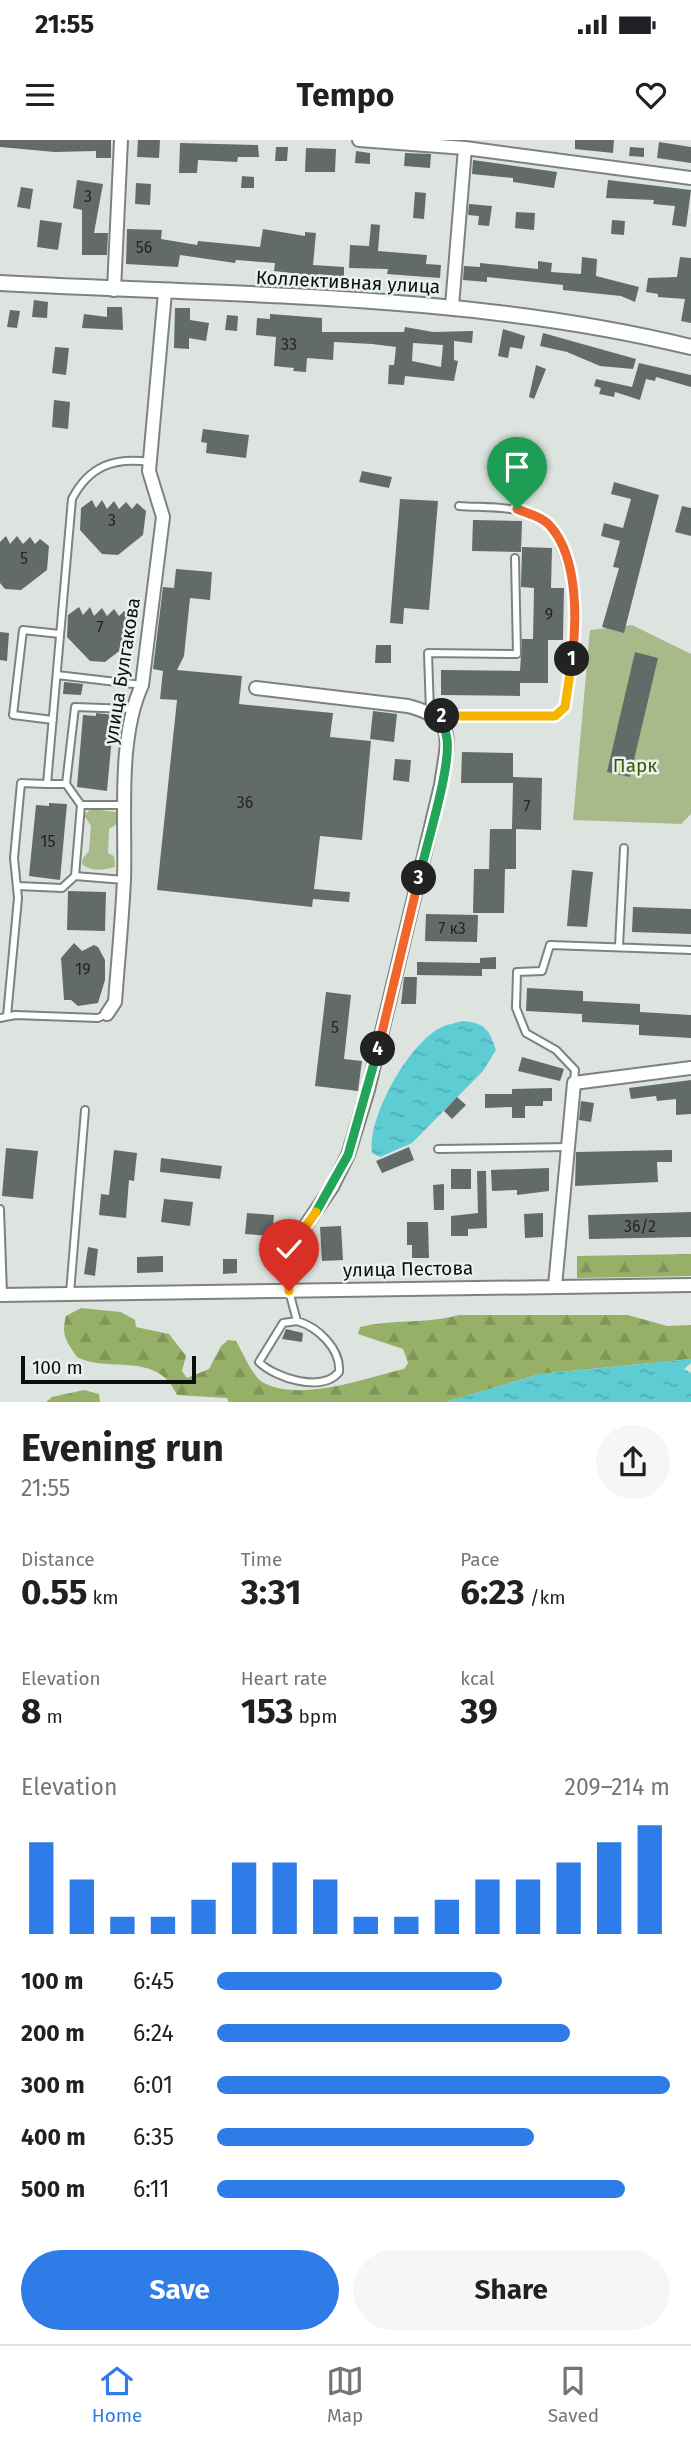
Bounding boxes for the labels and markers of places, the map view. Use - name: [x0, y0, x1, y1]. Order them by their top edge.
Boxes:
- pin: [487, 437, 547, 509]
- pin: 1: [554, 642, 590, 676]
- pin: 2: [424, 698, 460, 734]
- pin: 3: [402, 860, 436, 896]
- pin: 4: [360, 1032, 396, 1066]
- pin: [259, 1219, 319, 1291]

